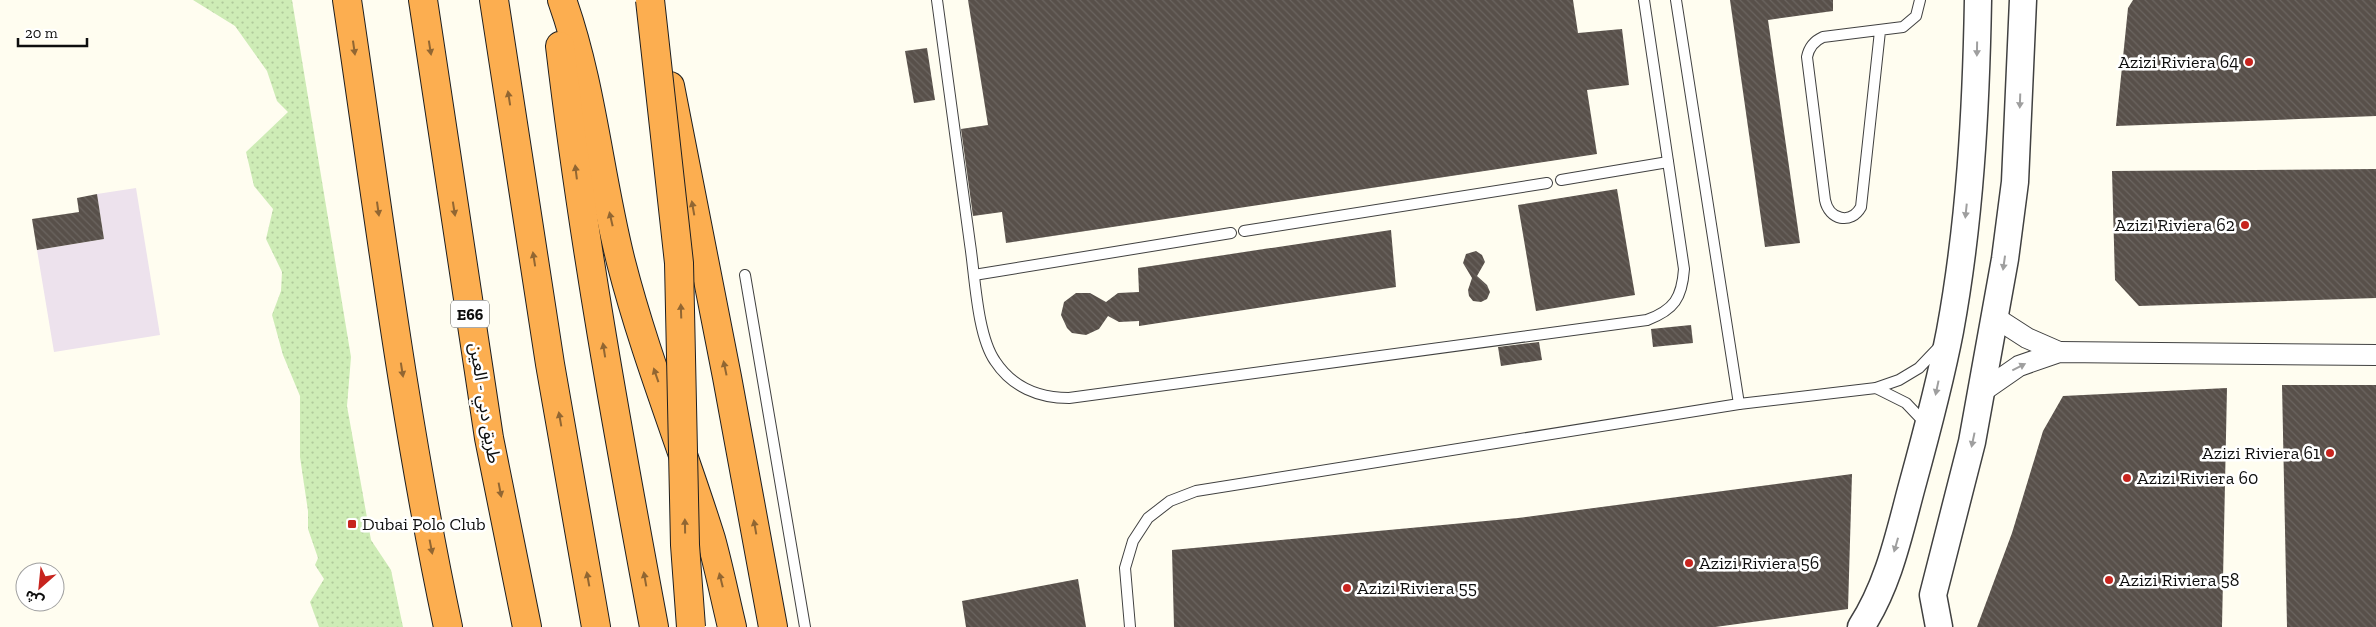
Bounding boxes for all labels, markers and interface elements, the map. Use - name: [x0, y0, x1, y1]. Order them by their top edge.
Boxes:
- scale bar: [18, 15, 86, 47]
- text: 20 m: [25, 24, 58, 42]
- one-way arrow: [350, 41, 358, 57]
- one-way arrow: [426, 41, 434, 57]
- one-way arrow: [1973, 41, 1981, 57]
- place label: Azizi Riviera 64: [2118, 51, 2239, 73]
- marker: Azizi Riviera 64: [2243, 56, 2255, 68]
- one-way arrow: [505, 90, 513, 106]
- one-way arrow: [2016, 93, 2024, 109]
- one-way arrow: [572, 164, 580, 180]
- one-way arrow: [689, 200, 697, 216]
- one-way arrow: [374, 201, 382, 217]
- one-way arrow: [451, 201, 459, 217]
- one-way arrow: [1962, 203, 1970, 219]
- one-way arrow: [607, 211, 615, 226]
- place label: Azizi Riviera 62: [2115, 214, 2235, 236]
- marker: Azizi Riviera 62: [2239, 219, 2251, 231]
- one-way arrow: [530, 250, 538, 266]
- one-way arrow: [2000, 255, 2008, 271]
- road number: E66: [451, 300, 489, 328]
- one-way arrow: [677, 303, 685, 319]
- street label: طريق دبي - العين: [462, 341, 505, 465]
- one-way arrow: [599, 342, 607, 358]
- one-way arrow: [721, 359, 729, 375]
- one-way arrow: [399, 362, 407, 378]
- one-way arrow: [2012, 363, 2026, 371]
- one-way arrow: [652, 367, 659, 382]
- one-way arrow: [1933, 381, 1941, 396]
- one-way arrow: [555, 411, 563, 427]
- one-way arrow: [1968, 432, 1976, 448]
- place label: Azizi Riviera 61: [2202, 442, 2320, 464]
- marker: Azizi Riviera 61: [2324, 447, 2336, 459]
- place label: Azizi Riviera 60: [2137, 467, 2258, 489]
- marker: Azizi Riviera 60: [2121, 472, 2133, 484]
- one-way arrow: [496, 483, 504, 499]
- place label: Dubai Polo Club: [362, 513, 486, 535]
- marker: Dubai Polo Club: [346, 518, 358, 530]
- one-way arrow: [680, 518, 688, 534]
- one-way arrow: [750, 519, 758, 535]
- one-way arrow: [1891, 538, 1899, 553]
- one-way arrow: [427, 540, 435, 555]
- place label: Azizi Riviera 56: [1699, 552, 1819, 574]
- marker: Azizi Riviera 56: [1683, 557, 1695, 569]
- north arrow: [15, 562, 65, 612]
- place label: Azizi Riviera 58: [2119, 569, 2239, 591]
- one-way arrow: [583, 571, 591, 587]
- one-way arrow: [641, 571, 649, 587]
- one-way arrow: [717, 572, 725, 587]
- marker: Azizi Riviera 58: [2103, 574, 2115, 586]
- place label: Azizi Riviera 55: [1357, 577, 1477, 599]
- marker: Azizi Riviera 55: [1341, 582, 1353, 594]
- text: ش: [22, 586, 47, 610]

